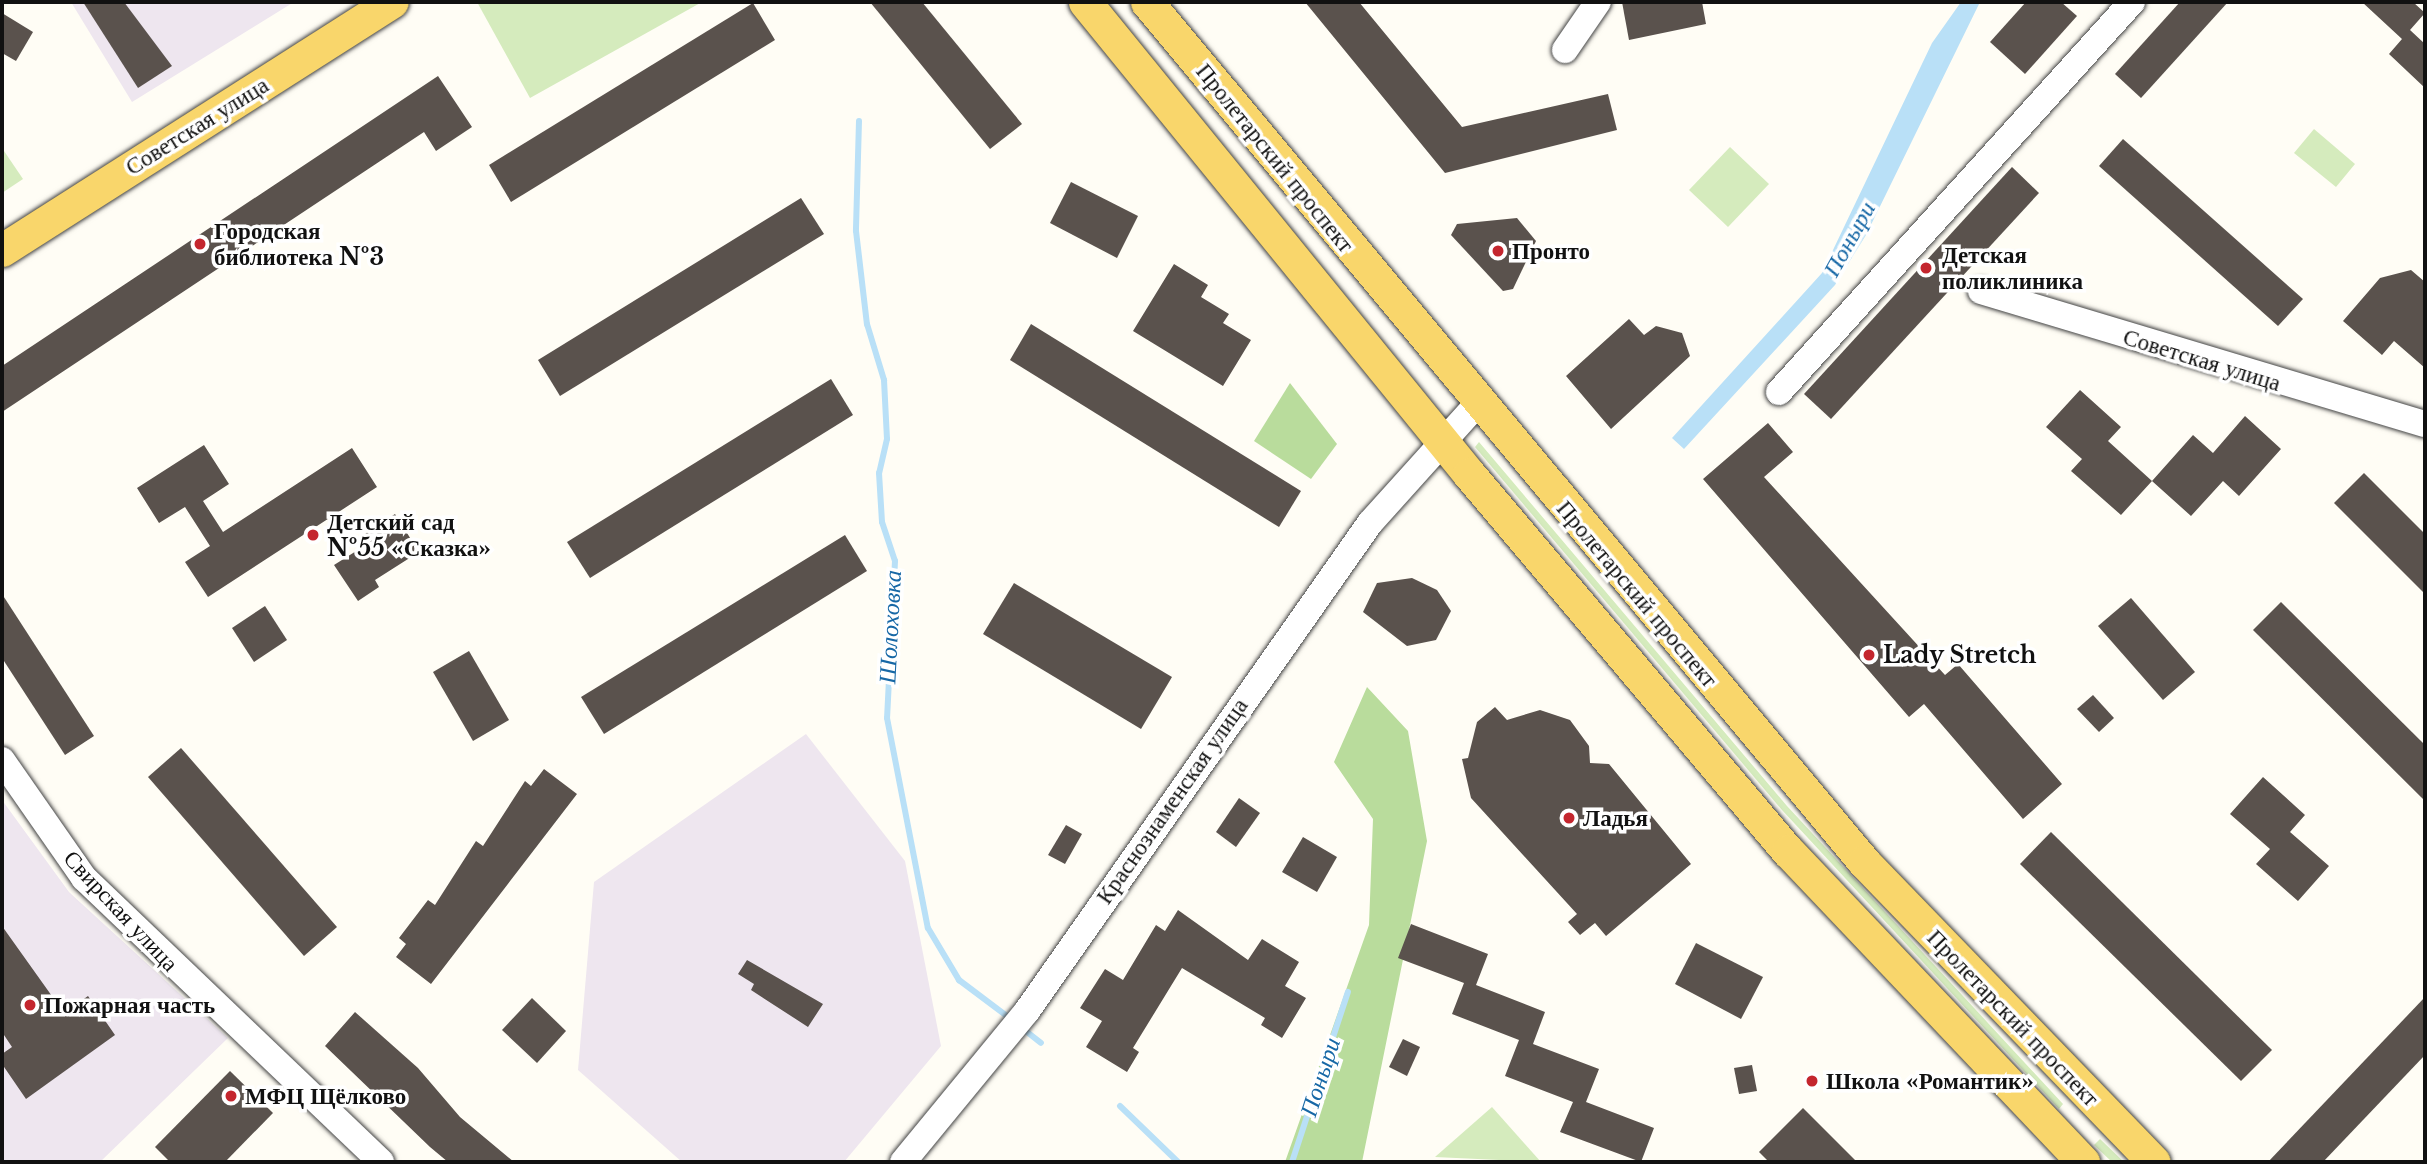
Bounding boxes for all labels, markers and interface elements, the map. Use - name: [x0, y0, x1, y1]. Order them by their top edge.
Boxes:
- street label: Пролетарский проспект: [1190, 58, 1360, 258]
- street label: Советская улица: [120, 71, 274, 181]
- water label: Поныри: [1817, 196, 1881, 282]
- place label: Городская библиотека №3: [214, 217, 384, 271]
- marker: Городская библиотека №3: [192, 236, 208, 252]
- place label: Пронто: [1512, 237, 1590, 265]
- place label: Детская поликлиника: [1942, 241, 2083, 295]
- marker: Пронто: [1490, 243, 1506, 259]
- marker: Детская поликлиника: [1916, 258, 1936, 278]
- street label: Советская улица: [2120, 323, 2284, 397]
- street label: Пролетарский проспект: [1551, 495, 1723, 693]
- place label: Детский сад №55 «Сказка»: [327, 508, 491, 562]
- marker: Детский сад №55 «Сказка»: [305, 527, 321, 543]
- water label: Шолоховка: [873, 569, 907, 685]
- place label: Lady Stretch: [1883, 641, 2037, 669]
- marker: Lady Stretch: [1861, 647, 1877, 663]
- street label: Краснознаменская улица: [1090, 693, 1254, 909]
- place label: Ладья: [1583, 804, 1648, 832]
- marker: Ладья: [1561, 810, 1577, 826]
- street label: Свирская улица: [58, 845, 184, 977]
- street label: Пролетарский проспект: [1921, 924, 2105, 1112]
- place label: Пожарная часть: [44, 991, 215, 1019]
- marker: Пожарная часть: [22, 997, 38, 1013]
- water label: Поныри: [1294, 1034, 1346, 1120]
- place label: Школа «Романтик»: [1826, 1067, 2034, 1095]
- marker: Школа «Романтик»: [1804, 1073, 1820, 1089]
- place label: МФЦ Щёлково: [245, 1082, 406, 1110]
- marker: МФЦ Щёлково: [223, 1088, 239, 1104]

